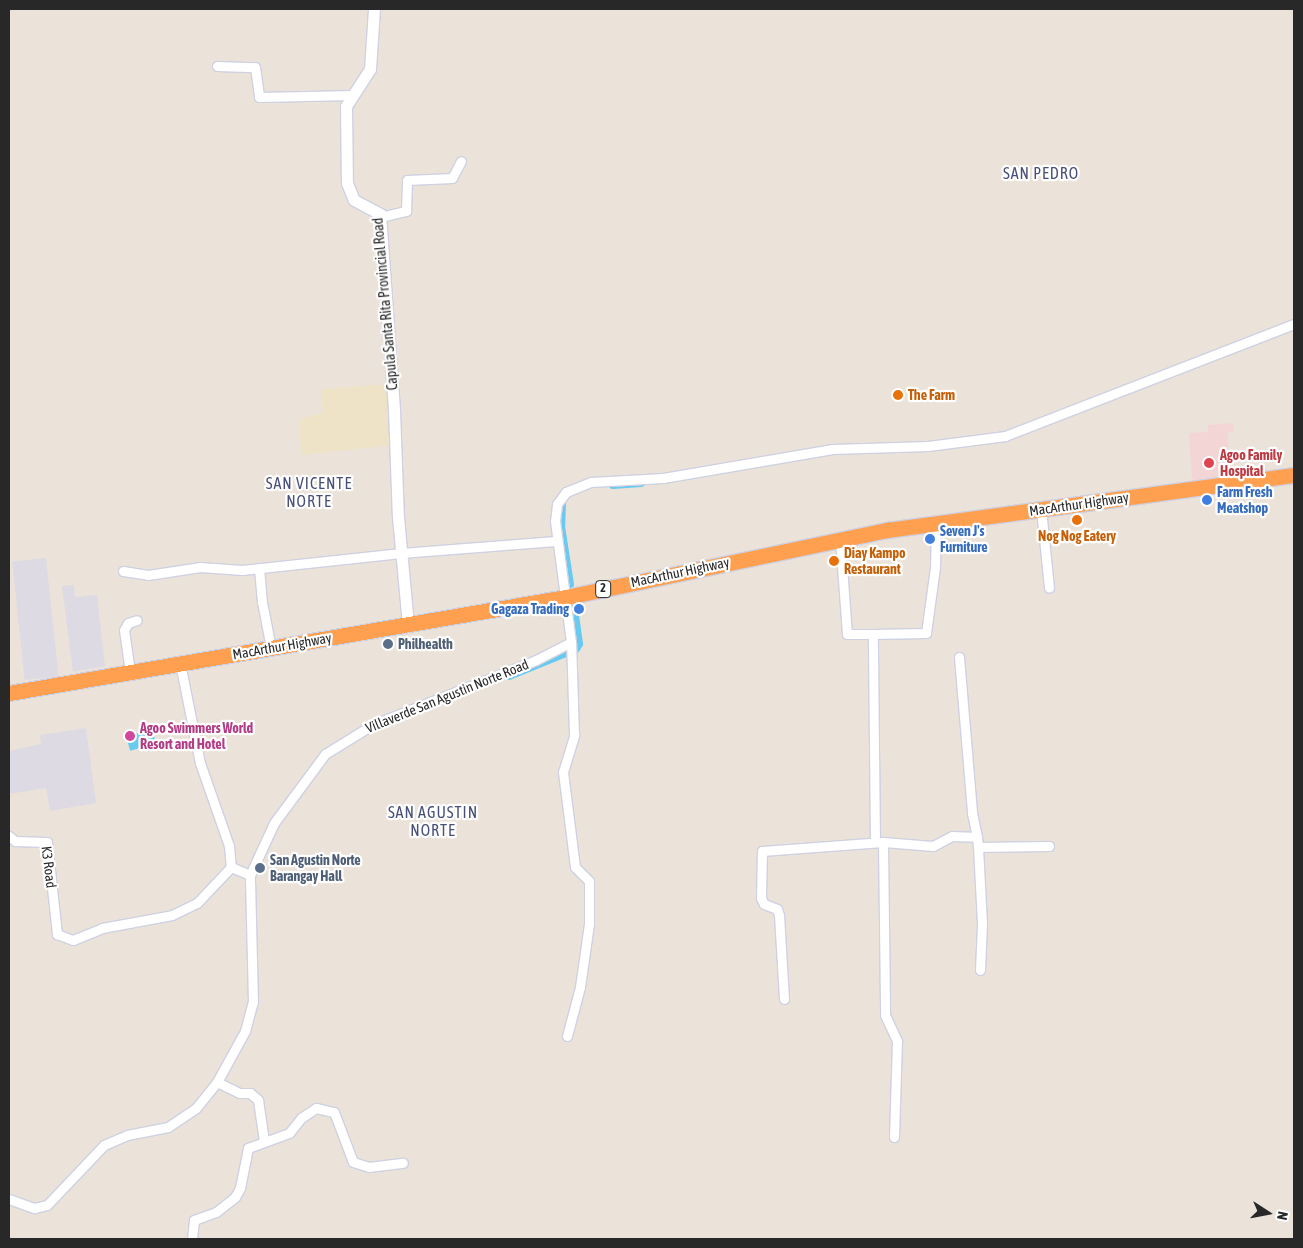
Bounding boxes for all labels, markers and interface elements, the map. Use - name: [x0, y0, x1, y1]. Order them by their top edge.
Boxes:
- district label: SAN PEDRO: [1002, 163, 1080, 183]
- street label: Capula Santa Rita Provincial Road: [369, 217, 401, 391]
- place label: The Farm: [908, 387, 955, 403]
- marker: The Farm: [892, 389, 904, 401]
- place label: Agoo Family Hospital: [1220, 447, 1282, 480]
- marker: Agoo Family Hospital: [1202, 456, 1216, 470]
- district label: SAN VICENTE NORTE: [264, 473, 354, 511]
- place label: Farm Fresh Meatshop: [1217, 484, 1273, 516]
- street label: MacArthur Highway: [1028, 489, 1130, 519]
- marker: Farm Fresh Meatshop: [1201, 494, 1213, 506]
- marker: Nog Nog Eatery: [1071, 514, 1083, 526]
- place label: Seven J's Furniture: [940, 523, 988, 556]
- place label: Nog Nog Eatery: [1038, 528, 1116, 544]
- marker: Seven J's Furniture: [924, 533, 936, 545]
- place label: Diay Kampo Restaurant: [844, 545, 906, 578]
- street label: MacArthur Highway: [629, 553, 731, 591]
- marker: Diay Kampo Restaurant: [828, 555, 840, 567]
- road number: 2: [594, 580, 612, 598]
- place label: Gagaza Trading: [491, 601, 569, 617]
- marker: Gagaza Trading: [573, 603, 585, 615]
- street label: MacArthur Highway: [231, 629, 333, 663]
- place label: Philhealth: [398, 636, 453, 652]
- marker: Philhealth: [382, 638, 394, 650]
- street label: Villaverde San Agustin Norte Road: [363, 656, 531, 736]
- place label: Agoo Swimmers World Resort and Hotel: [140, 720, 253, 752]
- marker: Agoo Swimmers World Resort and Hotel: [124, 730, 136, 742]
- district label: SAN AGUSTIN NORTE: [387, 802, 479, 840]
- street label: K3 Road: [38, 845, 60, 889]
- place label: San Agustin Norte Barangay Hall: [270, 852, 361, 884]
- marker: San Agustin Norte Barangay Hall: [254, 862, 266, 874]
- north arrow: [1243, 1188, 1293, 1238]
- text: N: [1274, 1210, 1291, 1221]

